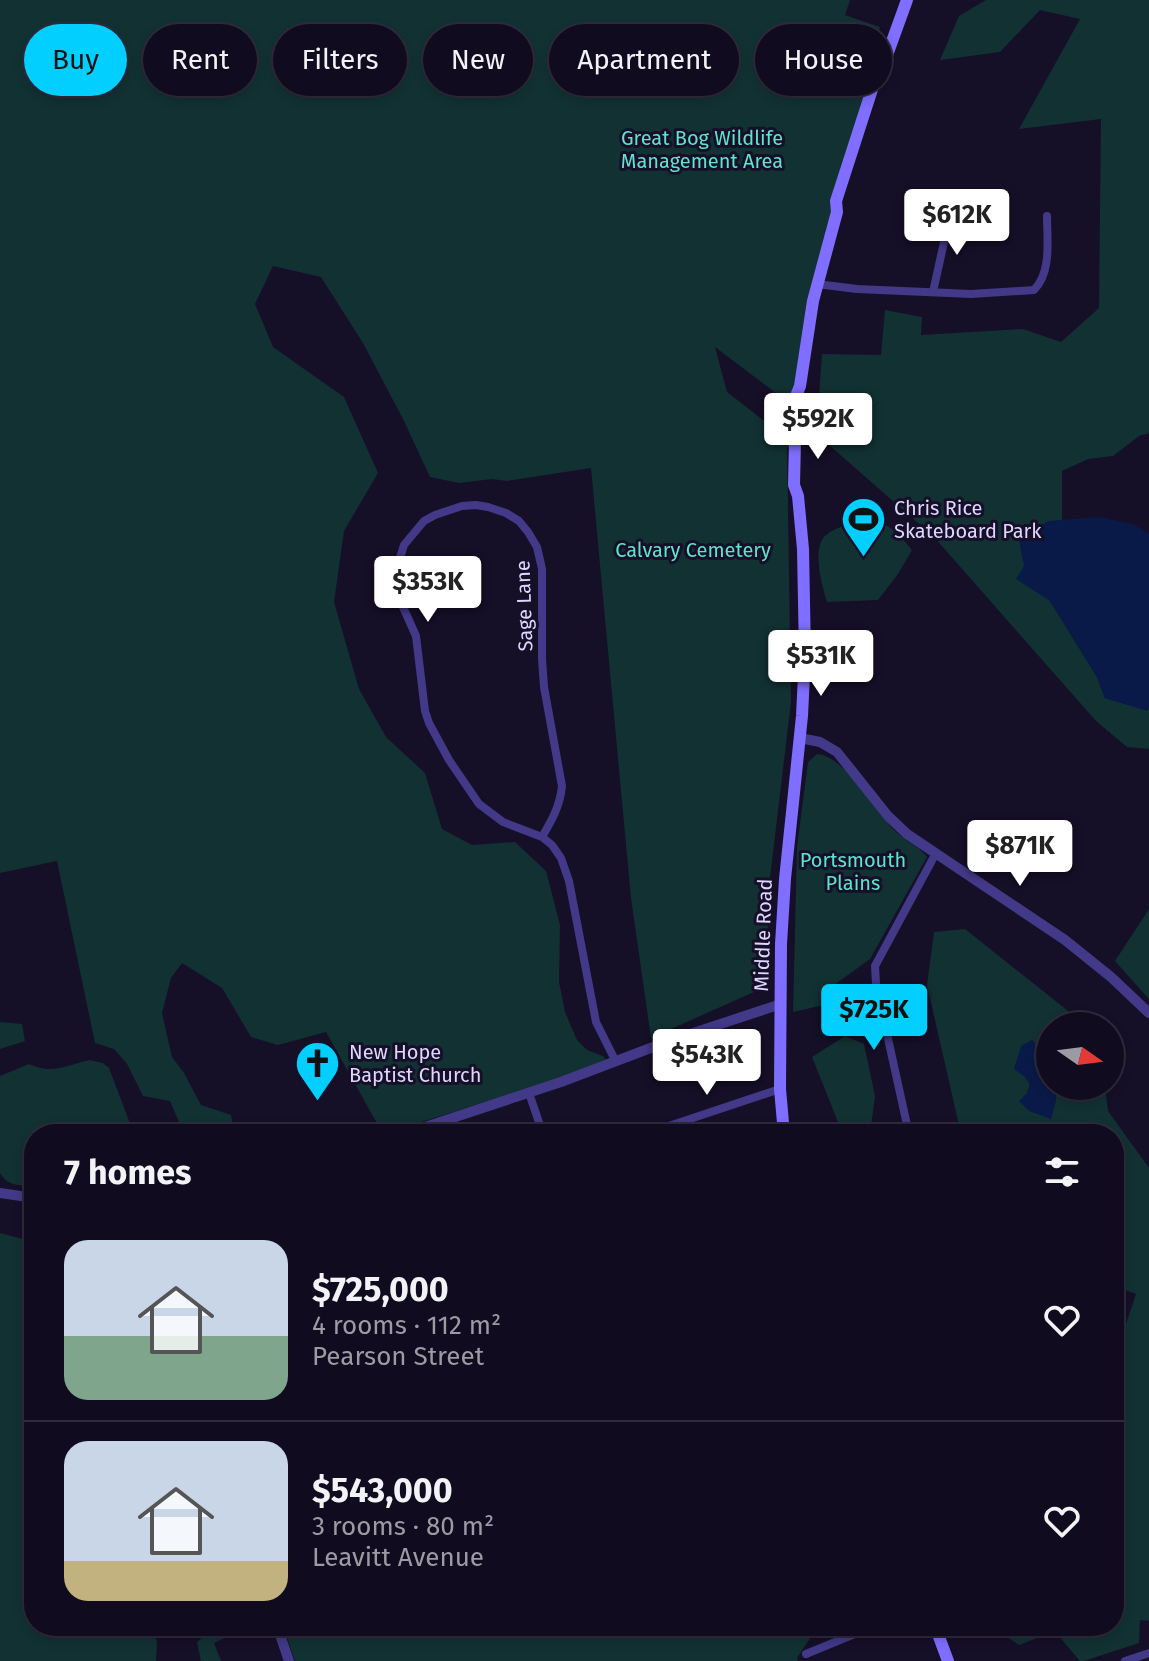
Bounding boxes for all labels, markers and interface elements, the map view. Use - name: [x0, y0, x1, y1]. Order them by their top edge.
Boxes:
- chip: Buy: [24, 24, 127, 96]
- chip: Rent: [143, 24, 257, 96]
- chip: Filters: [273, 24, 407, 96]
- chip: New: [423, 24, 533, 96]
- chip: Apartment: [549, 24, 739, 96]
- chip: House: [755, 24, 892, 96]
- park label: Great Bog Wildlife Management Area: [621, 126, 783, 173]
- pin: $612K: [901, 189, 1013, 257]
- text: $612K: [922, 199, 992, 230]
- pin: $592K: [762, 393, 874, 461]
- text: $592K: [782, 403, 854, 434]
- sports icon: Chris Rice Skateboard Park: [839, 496, 887, 559]
- place label: Chris Rice Skateboard Park: [894, 496, 1042, 543]
- park label: Calvary Cemetery: [615, 538, 771, 562]
- pin: $353K: [372, 556, 484, 624]
- street label: Sage Lane: [510, 560, 538, 652]
- text: $353K: [392, 566, 464, 597]
- pin: $531K: [765, 630, 877, 698]
- text: $531K: [786, 640, 856, 671]
- pin: $871K: [964, 820, 1076, 888]
- text: $871K: [985, 830, 1055, 861]
- park label: Portsmouth Plains: [800, 848, 906, 895]
- street label: Middle Road: [749, 878, 777, 992]
- pin: $725K: [818, 984, 930, 1052]
- text: $725K: [839, 994, 909, 1025]
- north arrow: [1036, 1012, 1124, 1100]
- map controls: [1036, 1012, 1124, 1100]
- pin: $543K: [651, 1029, 763, 1097]
- church icon: New Hope Baptist Church: [294, 1039, 342, 1102]
- text: $543K: [671, 1039, 743, 1070]
- place label: New Hope Baptist Church: [349, 1040, 481, 1087]
- icon: filters: [1040, 1150, 1084, 1194]
- text: 7 homes: [64, 1152, 191, 1193]
- text: $725,000: [312, 1269, 449, 1310]
- icon: home: [128, 1272, 224, 1368]
- icon: heart: [1040, 1298, 1084, 1342]
- text: 4 rooms · 112 m²: [312, 1310, 501, 1341]
- text: Pearson Street: [312, 1341, 484, 1372]
- text: $543,000: [312, 1470, 453, 1511]
- icon: home: [128, 1473, 224, 1569]
- icon: heart: [1040, 1499, 1084, 1543]
- text: 3 rooms · 80 m²: [312, 1511, 494, 1542]
- text: Leavitt Avenue: [312, 1542, 484, 1573]

